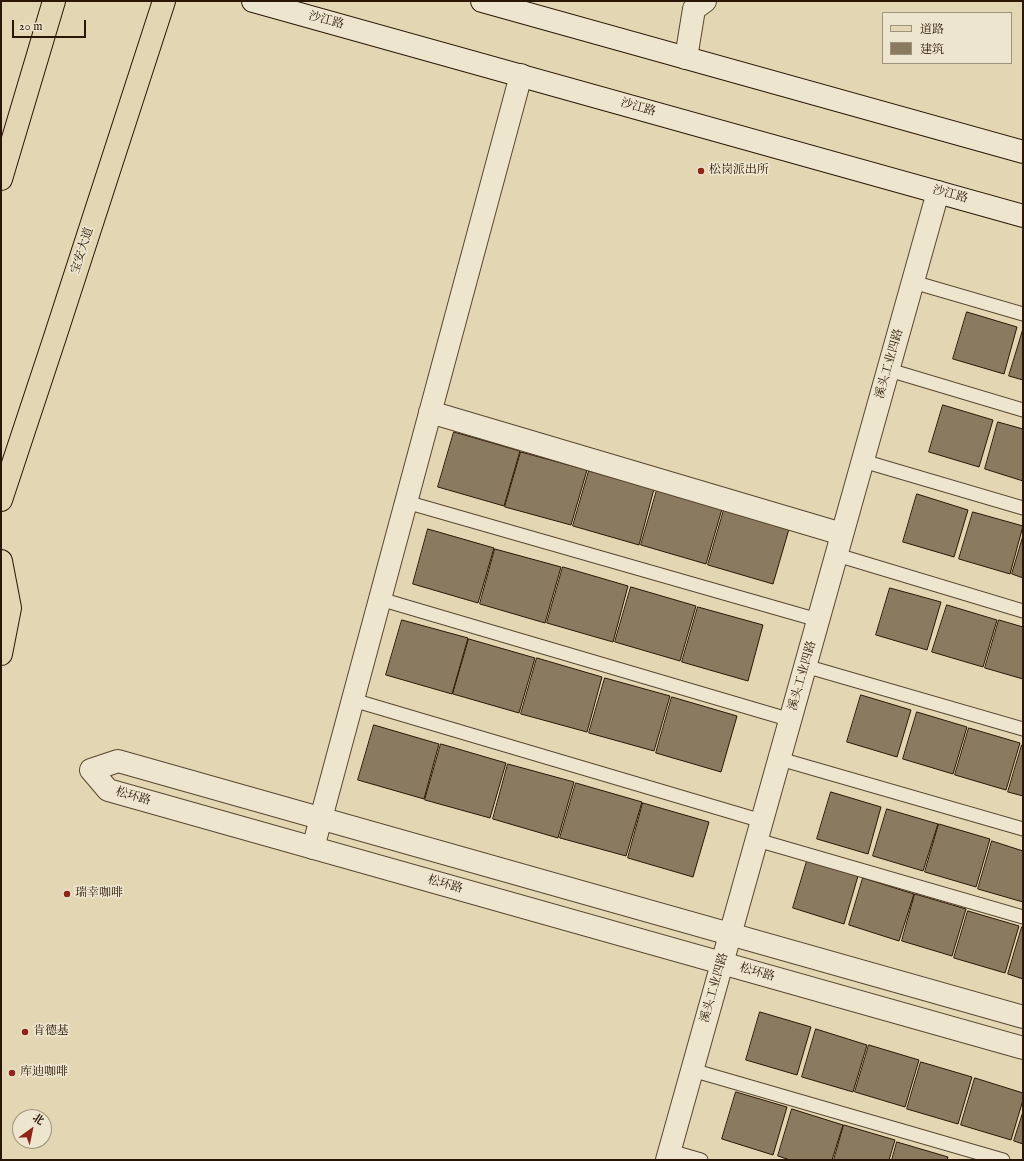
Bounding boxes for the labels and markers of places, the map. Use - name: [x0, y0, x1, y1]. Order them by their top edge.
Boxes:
- place label: 松岗派出所: [709, 164, 769, 178]
- marker: 松岗派出所: [696, 166, 706, 176]
- place label: 瑞幸咖啡: [75, 887, 123, 901]
- marker: 瑞幸咖啡: [62, 889, 72, 899]
- place label: 肯德基: [33, 1025, 69, 1039]
- marker: 肯德基: [20, 1027, 30, 1037]
- place label: 库迪咖啡: [20, 1066, 68, 1080]
- marker: 库迪咖啡: [7, 1068, 17, 1078]

